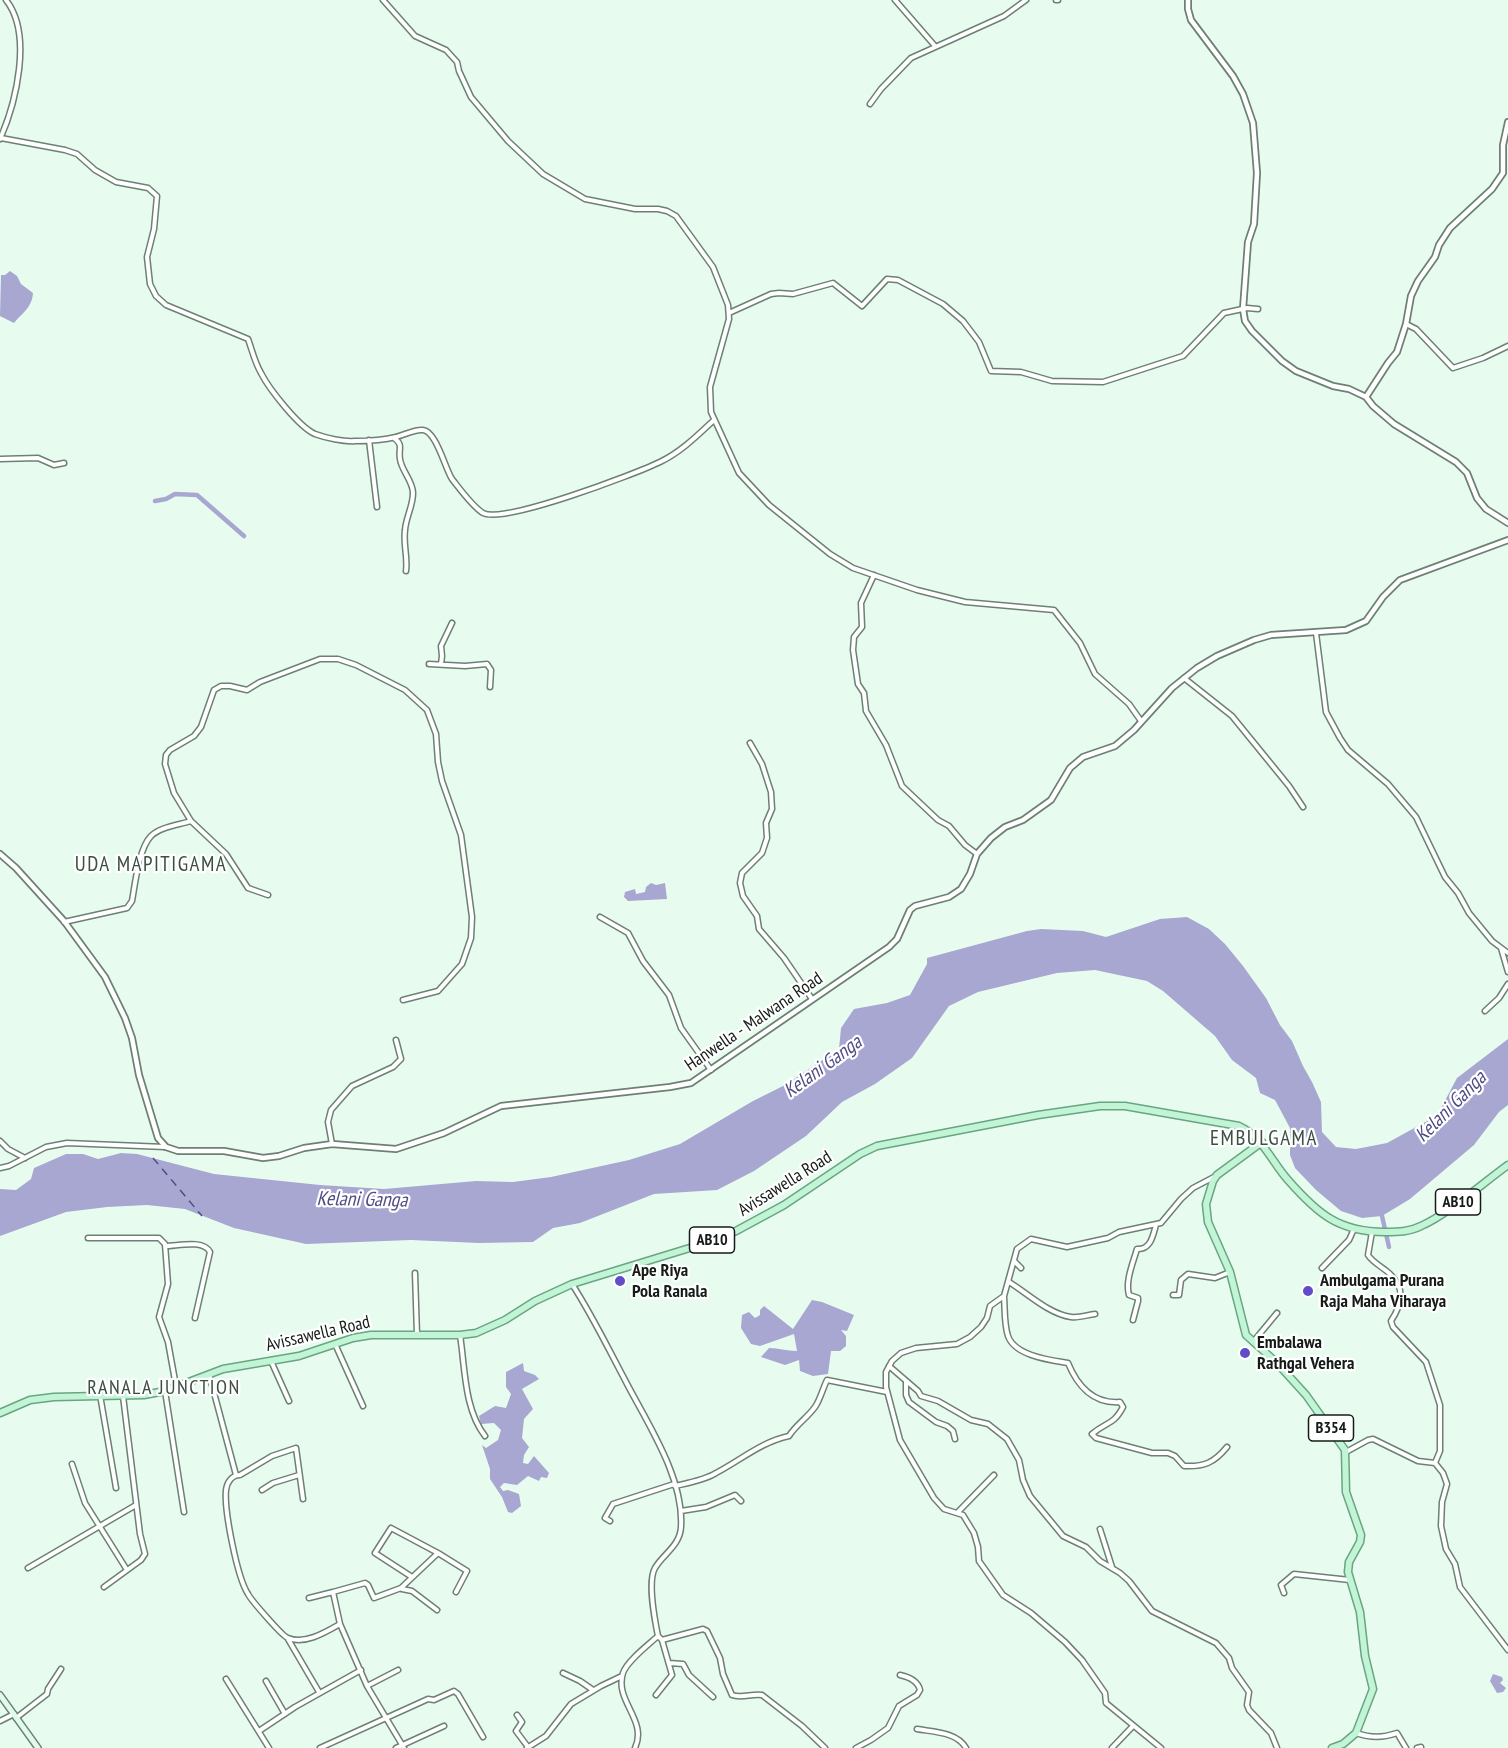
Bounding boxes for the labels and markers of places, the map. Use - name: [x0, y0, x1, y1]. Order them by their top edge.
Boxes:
- place label: Ape Riya Pola Ranala: [632, 1260, 707, 1302]
- place label: Ambulgama Purana Raja Maha Viharaya: [1320, 1270, 1446, 1312]
- marker: Ape Riya Pola Ranala: [613, 1274, 627, 1288]
- marker: Ambulgama Purana Raja Maha Viharaya: [1301, 1284, 1315, 1298]
- place label: Embalawa Rathgal Vehera: [1257, 1332, 1354, 1374]
- marker: Embalawa Rathgal Vehera: [1238, 1346, 1252, 1360]

